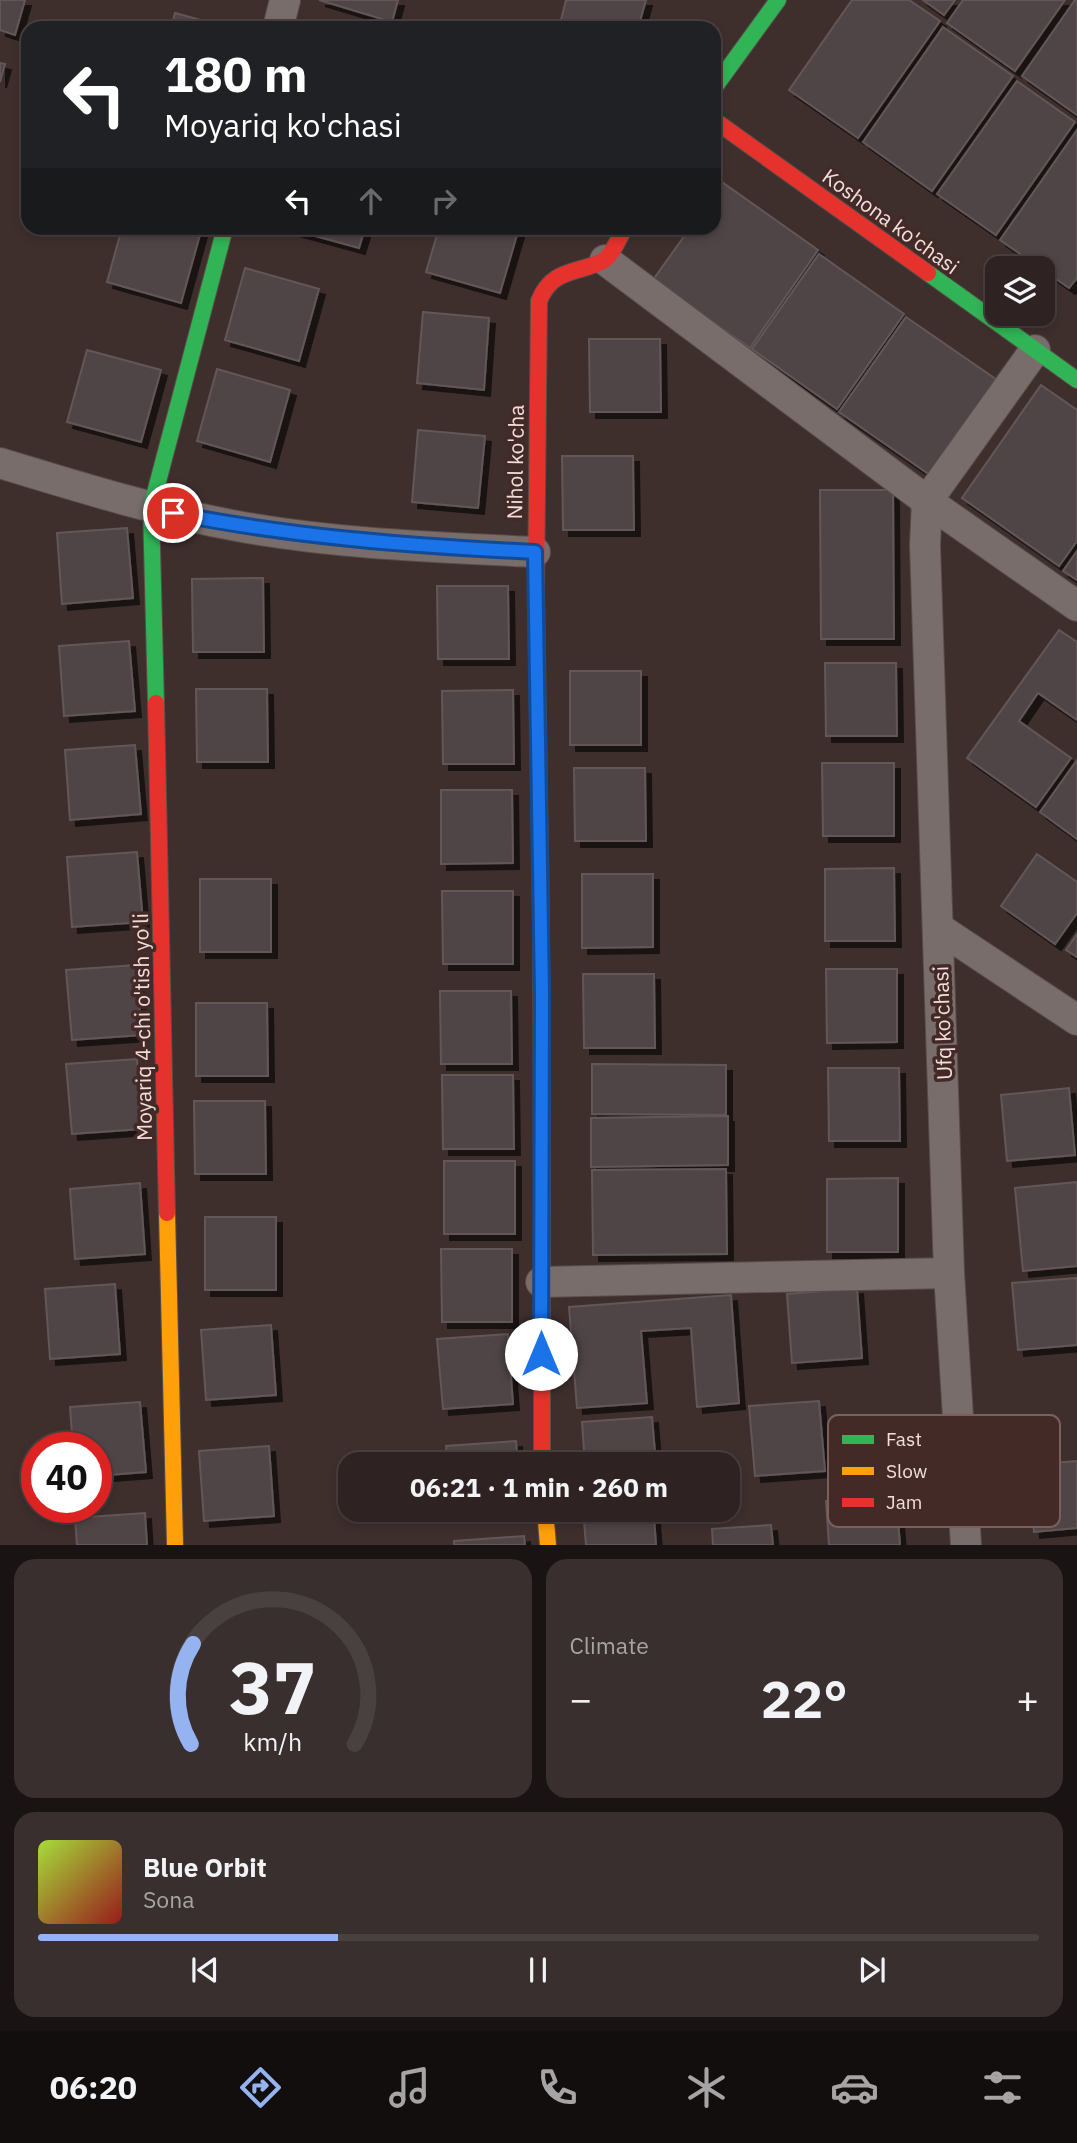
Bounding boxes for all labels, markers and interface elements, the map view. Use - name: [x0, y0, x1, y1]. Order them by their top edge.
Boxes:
- text: 180 m: [164, 42, 308, 105]
- icon: left: [49, 49, 140, 140]
- text: Moyariq ko'chasi: [164, 104, 402, 146]
- street label: Koshona ko'chasi: [817, 162, 965, 280]
- icon: left: [279, 182, 317, 220]
- icon: ahead: [352, 182, 390, 220]
- icon: right: [425, 182, 463, 220]
- map controls: [985, 256, 1055, 326]
- button: layers: [985, 256, 1055, 326]
- street label: Nihol ko'cha: [500, 404, 530, 520]
- pin: [143, 483, 203, 543]
- icon: arrive: [154, 494, 192, 532]
- street label: Moyariq 4-chi o'tish yo'li: [126, 913, 158, 1141]
- street label: Ufq ko'chasi: [926, 966, 958, 1080]
- position arrow: [504, 1317, 578, 1391]
- legend: [828, 1415, 1060, 1527]
- text: Fast: [886, 1427, 922, 1451]
- speed limit sign: 40: [21, 1432, 112, 1523]
- text: Slow: [886, 1459, 927, 1483]
- text: 06:21 · 1 min · 260 m: [410, 1470, 668, 1504]
- text: Jam: [886, 1490, 922, 1514]
- text: Climate: [570, 1630, 649, 1660]
- text: 37: [229, 1640, 316, 1735]
- text: 22°: [761, 1665, 848, 1732]
- text: −: [570, 1674, 592, 1723]
- text: +: [1016, 1674, 1039, 1723]
- text: km/h: [243, 1725, 302, 1758]
- text: Blue Orbit: [143, 1850, 267, 1884]
- text: Sona: [143, 1884, 195, 1914]
- icon: previous: [186, 1951, 224, 1989]
- icon: pause: [519, 1951, 557, 1989]
- icon: next: [853, 1951, 891, 1989]
- icon: directions: [236, 2063, 285, 2112]
- icon: music: [385, 2063, 434, 2112]
- icon: phone: [533, 2063, 582, 2112]
- icon: climate: [682, 2063, 731, 2112]
- icon: car: [830, 2063, 879, 2112]
- icon: filters: [978, 2063, 1027, 2112]
- text: 06:20: [50, 2066, 137, 2108]

